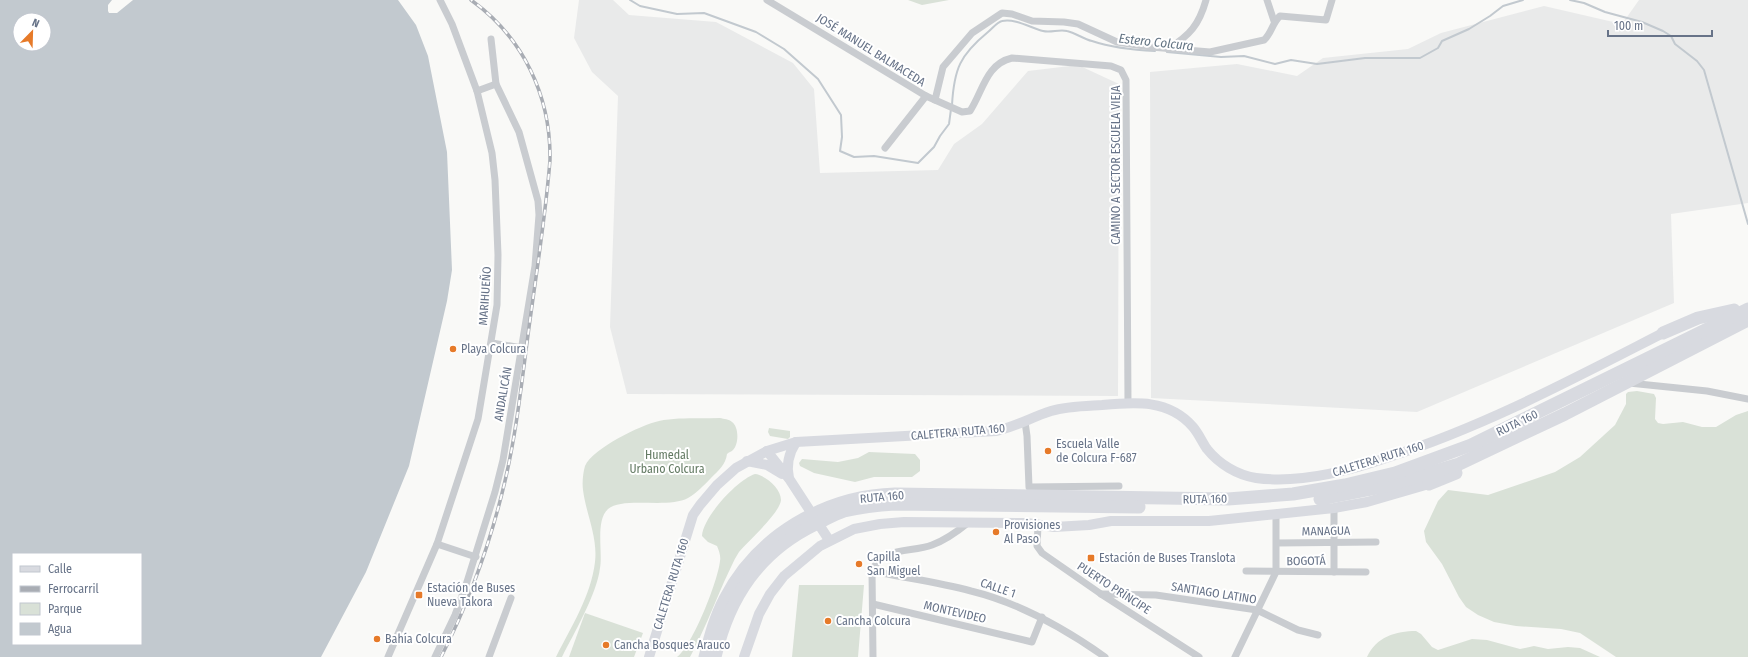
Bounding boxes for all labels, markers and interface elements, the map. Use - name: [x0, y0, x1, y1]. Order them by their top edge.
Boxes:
- street label: JOSÉ MANUEL BALMACEDA: [814, 10, 929, 90]
- north arrow: [12, 12, 52, 52]
- scale bar: [1608, 12, 1712, 38]
- text: N: [30, 16, 41, 31]
- text: 100 m: [1614, 19, 1643, 33]
- water label: Estero Colcura: [1118, 31, 1194, 53]
- street label: CAMINO A SECTOR ESCUELA VIEJA: [1109, 85, 1123, 245]
- street label: MARIHUEÑO: [475, 266, 494, 326]
- place label: Playa Colcura: [461, 342, 526, 356]
- marker: Playa Colcura: [448, 344, 458, 354]
- street label: ANDALICÁN: [490, 366, 515, 422]
- street label: RUTA 160: [1494, 407, 1540, 439]
- street label: CALETERA RUTA 160: [910, 421, 1006, 443]
- place label: Escuela Valle de Colcura F-687: [1056, 437, 1137, 465]
- street label: CALETERA RUTA 160: [1331, 438, 1425, 480]
- marker: Escuela Valle de Colcura F-687: [1043, 446, 1053, 456]
- park label: Humedal Urbano Colcura: [629, 448, 705, 476]
- street label: RUTA 160: [859, 488, 905, 506]
- street label: RUTA 160: [1183, 492, 1227, 506]
- place label: Provisiones Al Paso: [1004, 518, 1060, 546]
- street label: MANAGUA: [1302, 524, 1351, 538]
- marker: Provisiones Al Paso: [991, 527, 1001, 537]
- street label: CALETERA RUTA 160: [650, 537, 692, 631]
- place label: Capilla San Miguel: [867, 550, 920, 578]
- place label: Estación de Buses Translota: [1099, 551, 1236, 565]
- legend: [12, 553, 142, 645]
- marker: Estación de Buses Translota: [1086, 553, 1096, 563]
- street label: BOGOTÁ: [1286, 553, 1326, 568]
- street label: PUERTO PRÍNCIPE: [1074, 558, 1154, 617]
- marker: Capilla San Miguel: [854, 559, 864, 569]
- text: Calle: [48, 562, 72, 576]
- street label: CALLE 1: [979, 575, 1017, 601]
- street label: SANTIAGO LATINO: [1170, 579, 1258, 607]
- place label: Estación de Buses Nueva Takora: [427, 581, 515, 609]
- text: Ferrocarril: [48, 582, 99, 596]
- marker: Estación de Buses Nueva Takora: [414, 590, 424, 600]
- street label: MONTEVIDEO: [922, 598, 988, 626]
- text: Parque: [48, 602, 82, 616]
- place label: Cancha Colcura: [836, 614, 911, 628]
- marker: Cancha Colcura: [823, 616, 833, 626]
- text: Agua: [48, 622, 72, 636]
- place label: Bahía Colcura: [385, 632, 452, 646]
- marker: Bahía Colcura: [372, 634, 382, 644]
- place label: Cancha Bosques Arauco: [614, 638, 730, 652]
- marker: Cancha Bosques Arauco: [601, 640, 611, 650]

